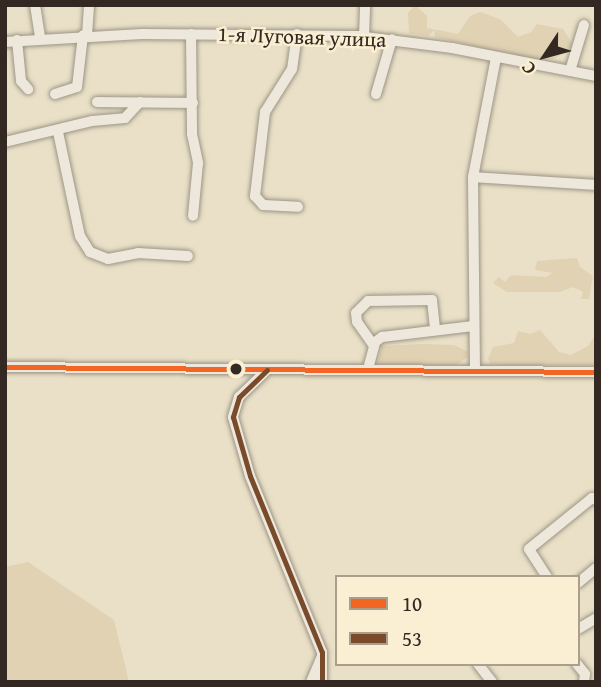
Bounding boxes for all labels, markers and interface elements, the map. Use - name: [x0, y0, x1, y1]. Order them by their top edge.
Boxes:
- street label: 1-я Луговая улица: [217, 21, 387, 53]
- north arrow: [510, 21, 580, 91]
- text: С: [514, 56, 542, 81]
- unlabelled marker: [229, 362, 243, 376]
- legend: [335, 575, 580, 666]
- text: 10: [402, 588, 422, 619]
- text: 53: [402, 623, 422, 654]

